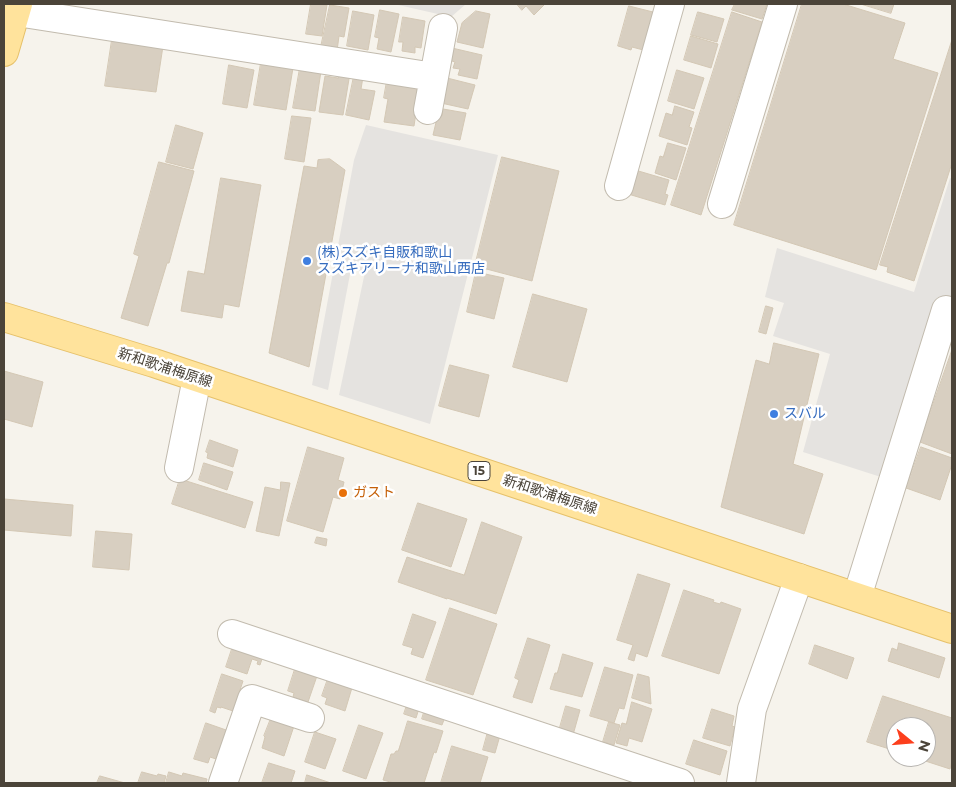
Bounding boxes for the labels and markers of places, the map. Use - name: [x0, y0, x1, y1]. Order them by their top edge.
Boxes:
- place label: (株)スズキ自販和歌山 スズキアリーナ和歌山西店: [317, 245, 485, 278]
- marker: (株)スズキ自販和歌山 スズキアリーナ和歌山西店: [301, 255, 313, 267]
- place label: スバル: [784, 406, 826, 422]
- marker: スバル: [768, 408, 780, 420]
- place label: ガスト: [353, 485, 395, 501]
- marker: ガスト: [337, 487, 349, 499]

